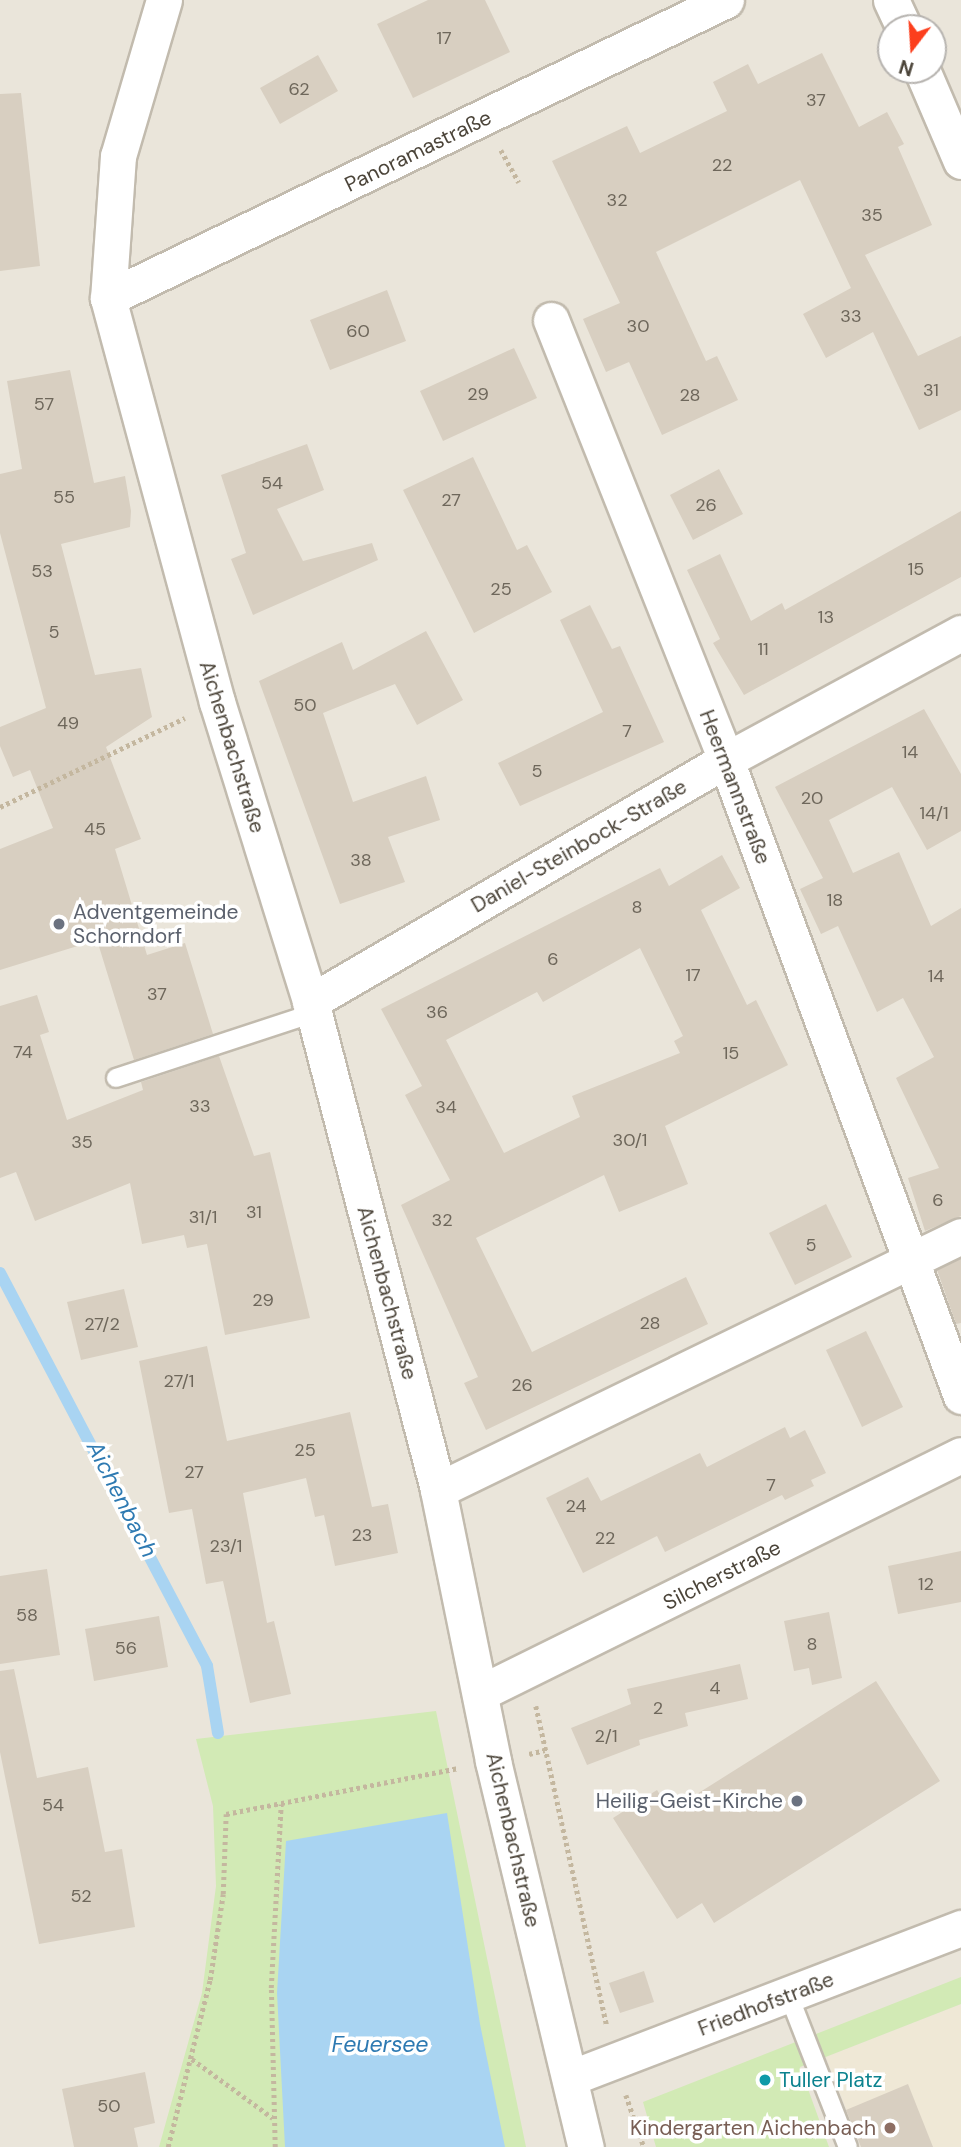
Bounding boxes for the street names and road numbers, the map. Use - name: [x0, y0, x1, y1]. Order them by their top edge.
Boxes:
- street label: Panoramastraße: [341, 105, 495, 197]
- street label: Aichenbachstraße: [194, 658, 270, 836]
- street label: Heermannstraße: [694, 706, 776, 868]
- street label: Daniel-Steinbock-Straße: [467, 774, 691, 918]
- street label: Aichenbachstraße: [352, 1203, 422, 1383]
- street label: Silcherstraße: [659, 1535, 785, 1615]
- street label: Aichenbachstraße: [481, 1750, 545, 1930]
- street label: Friedhofstraße: [695, 1967, 837, 2041]

